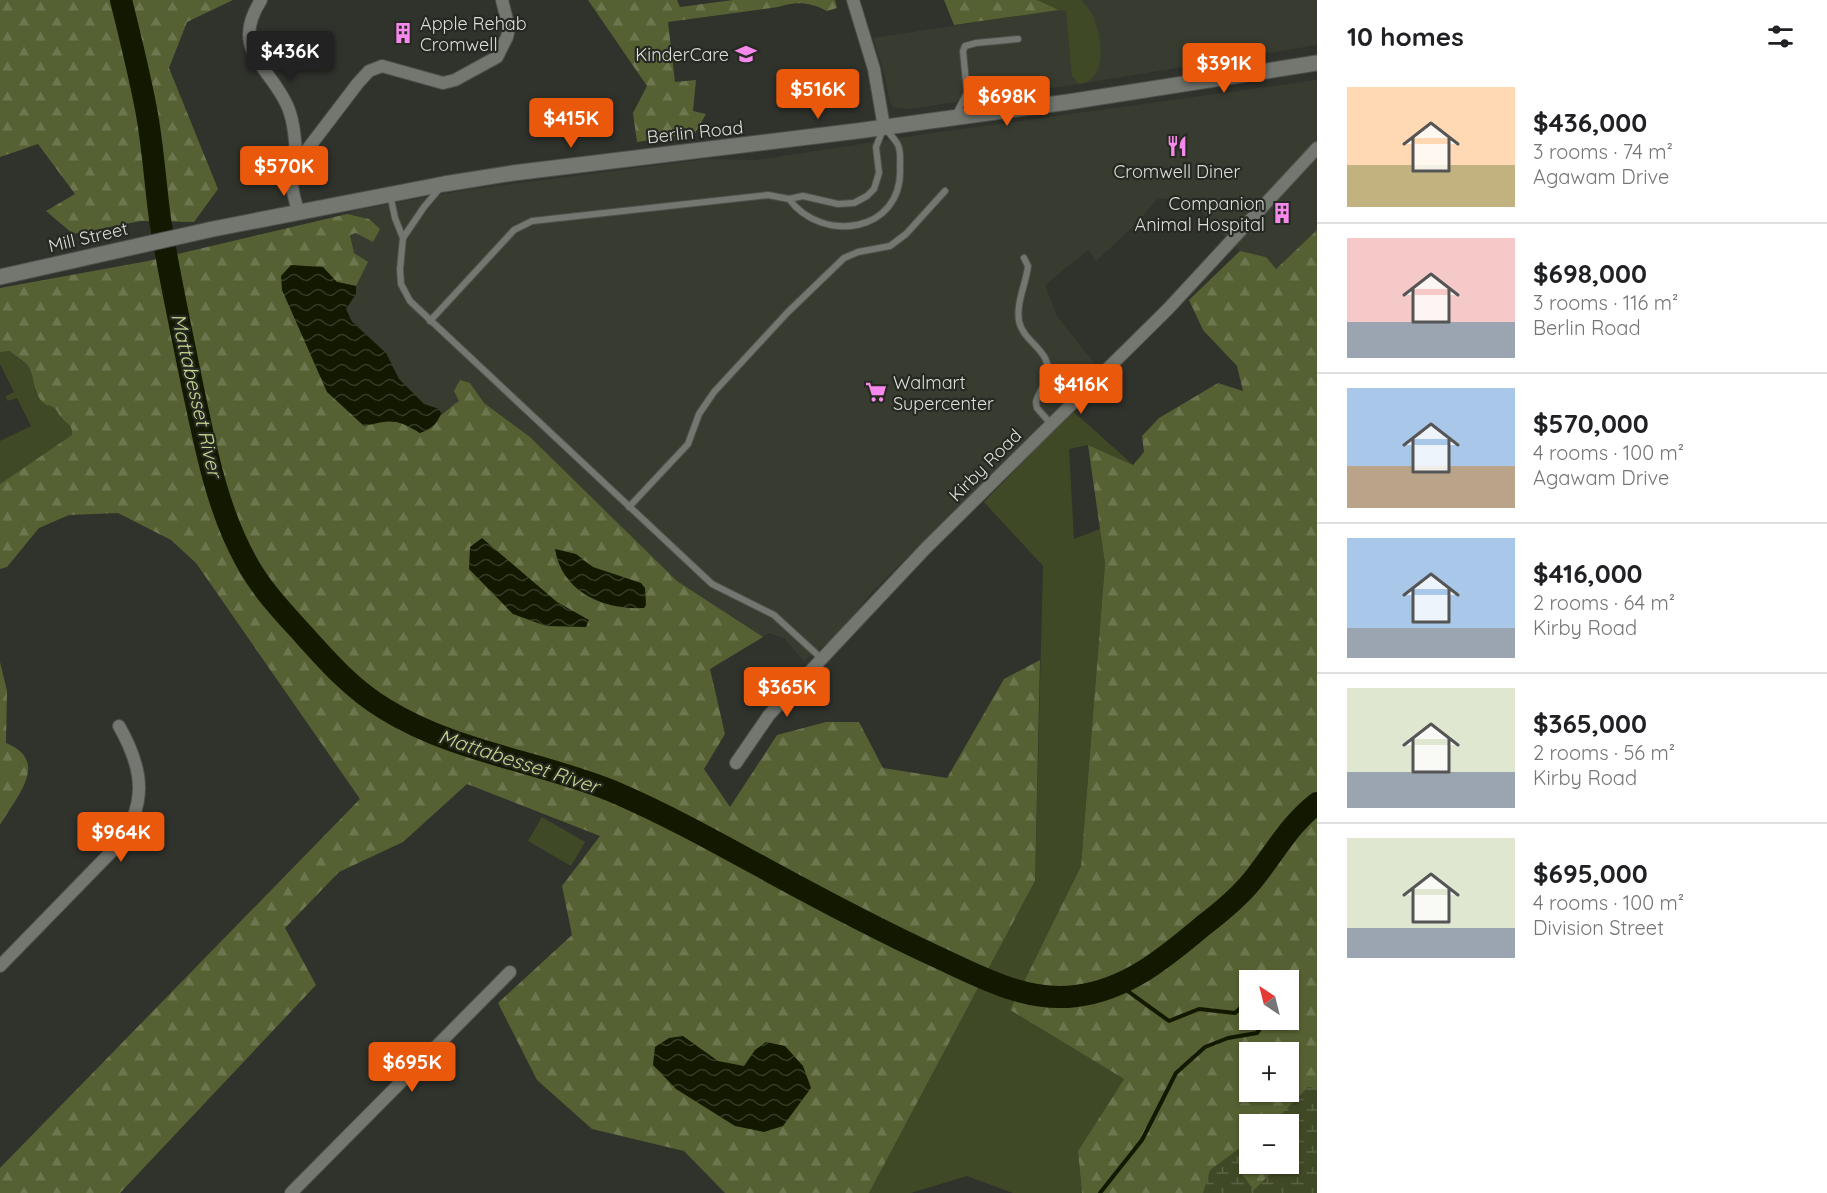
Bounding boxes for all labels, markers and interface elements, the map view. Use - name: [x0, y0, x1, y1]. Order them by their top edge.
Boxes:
- place label: Apple Rehab Cromwell: [420, 12, 527, 56]
- text: 10 homes: [1347, 20, 1464, 53]
- icon: filters: [1764, 20, 1797, 53]
- building icon: Apple Rehab Cromwell: [391, 21, 415, 45]
- pin: $436K: [248, 31, 332, 82]
- text: $436K: [261, 38, 319, 63]
- school or university icon: KinderCare: [734, 42, 758, 66]
- place label: KinderCare: [635, 43, 729, 66]
- pin: $391K: [1182, 43, 1266, 94]
- text: $391K: [1197, 50, 1251, 75]
- pin: $516K: [776, 69, 860, 120]
- text: $516K: [790, 76, 846, 101]
- pin: $698K: [965, 76, 1049, 127]
- text: $698K: [978, 83, 1036, 108]
- pin: $415K: [529, 98, 613, 149]
- text: $415K: [543, 105, 599, 130]
- text: $436,000: [1533, 106, 1647, 139]
- icon: home: [1395, 111, 1467, 183]
- street label: Berlin Road: [646, 116, 744, 148]
- restaurant icon: Cromwell Diner: [1165, 134, 1189, 158]
- text: 3 rooms · 74 m²: [1533, 139, 1673, 164]
- pin: $570K: [242, 146, 326, 197]
- text: $570K: [254, 153, 314, 178]
- place label: Cromwell Diner: [1114, 160, 1240, 183]
- text: Agawam Drive: [1533, 164, 1669, 189]
- place label: Companion Animal Hospital: [1135, 192, 1265, 236]
- building icon: Companion Animal Hospital: [1270, 201, 1294, 225]
- street label: Mill Street: [46, 217, 130, 257]
- text: $698,000: [1533, 257, 1647, 290]
- icon: home: [1395, 262, 1467, 334]
- text: 3 rooms · 116 m²: [1533, 290, 1678, 315]
- water label: Mattabesset River: [166, 311, 229, 482]
- text: Berlin Road: [1533, 315, 1641, 340]
- pin: $416K: [1039, 364, 1123, 415]
- place label: Walmart Supercenter: [893, 371, 994, 415]
- text: $416K: [1053, 371, 1109, 396]
- supermarket icon: Walmart Supercenter: [864, 380, 888, 404]
- text: $570,000: [1533, 407, 1649, 440]
- icon: home: [1395, 412, 1467, 484]
- street label: Kirby Road: [944, 424, 1026, 506]
- text: 4 rooms · 100 m²: [1533, 440, 1684, 465]
- text: Agawam Drive: [1533, 465, 1669, 490]
- text: $416,000: [1533, 557, 1643, 590]
- icon: home: [1395, 562, 1467, 634]
- text: 2 rooms · 64 m²: [1533, 590, 1675, 615]
- text: Kirby Road: [1533, 615, 1637, 640]
- pin: $365K: [745, 667, 829, 718]
- text: $365K: [758, 674, 816, 699]
- text: $365,000: [1533, 707, 1647, 740]
- icon: home: [1395, 712, 1467, 784]
- water label: Mattabesset River: [436, 723, 605, 799]
- text: 2 rooms · 56 m²: [1533, 740, 1675, 765]
- text: Kirby Road: [1533, 765, 1637, 790]
- pin: $964K: [79, 812, 163, 863]
- text: $964K: [91, 819, 151, 844]
- text: $695,000: [1533, 857, 1648, 890]
- icon: home: [1395, 862, 1467, 934]
- text: 4 rooms · 100 m²: [1533, 890, 1684, 915]
- text: Division Street: [1533, 915, 1664, 940]
- north arrow: [1239, 970, 1299, 1030]
- map controls: [1239, 970, 1299, 1174]
- pin: $695K: [370, 1042, 454, 1093]
- button: +: [1239, 1042, 1299, 1102]
- text: $695K: [383, 1049, 441, 1074]
- button: −: [1239, 1114, 1299, 1174]

